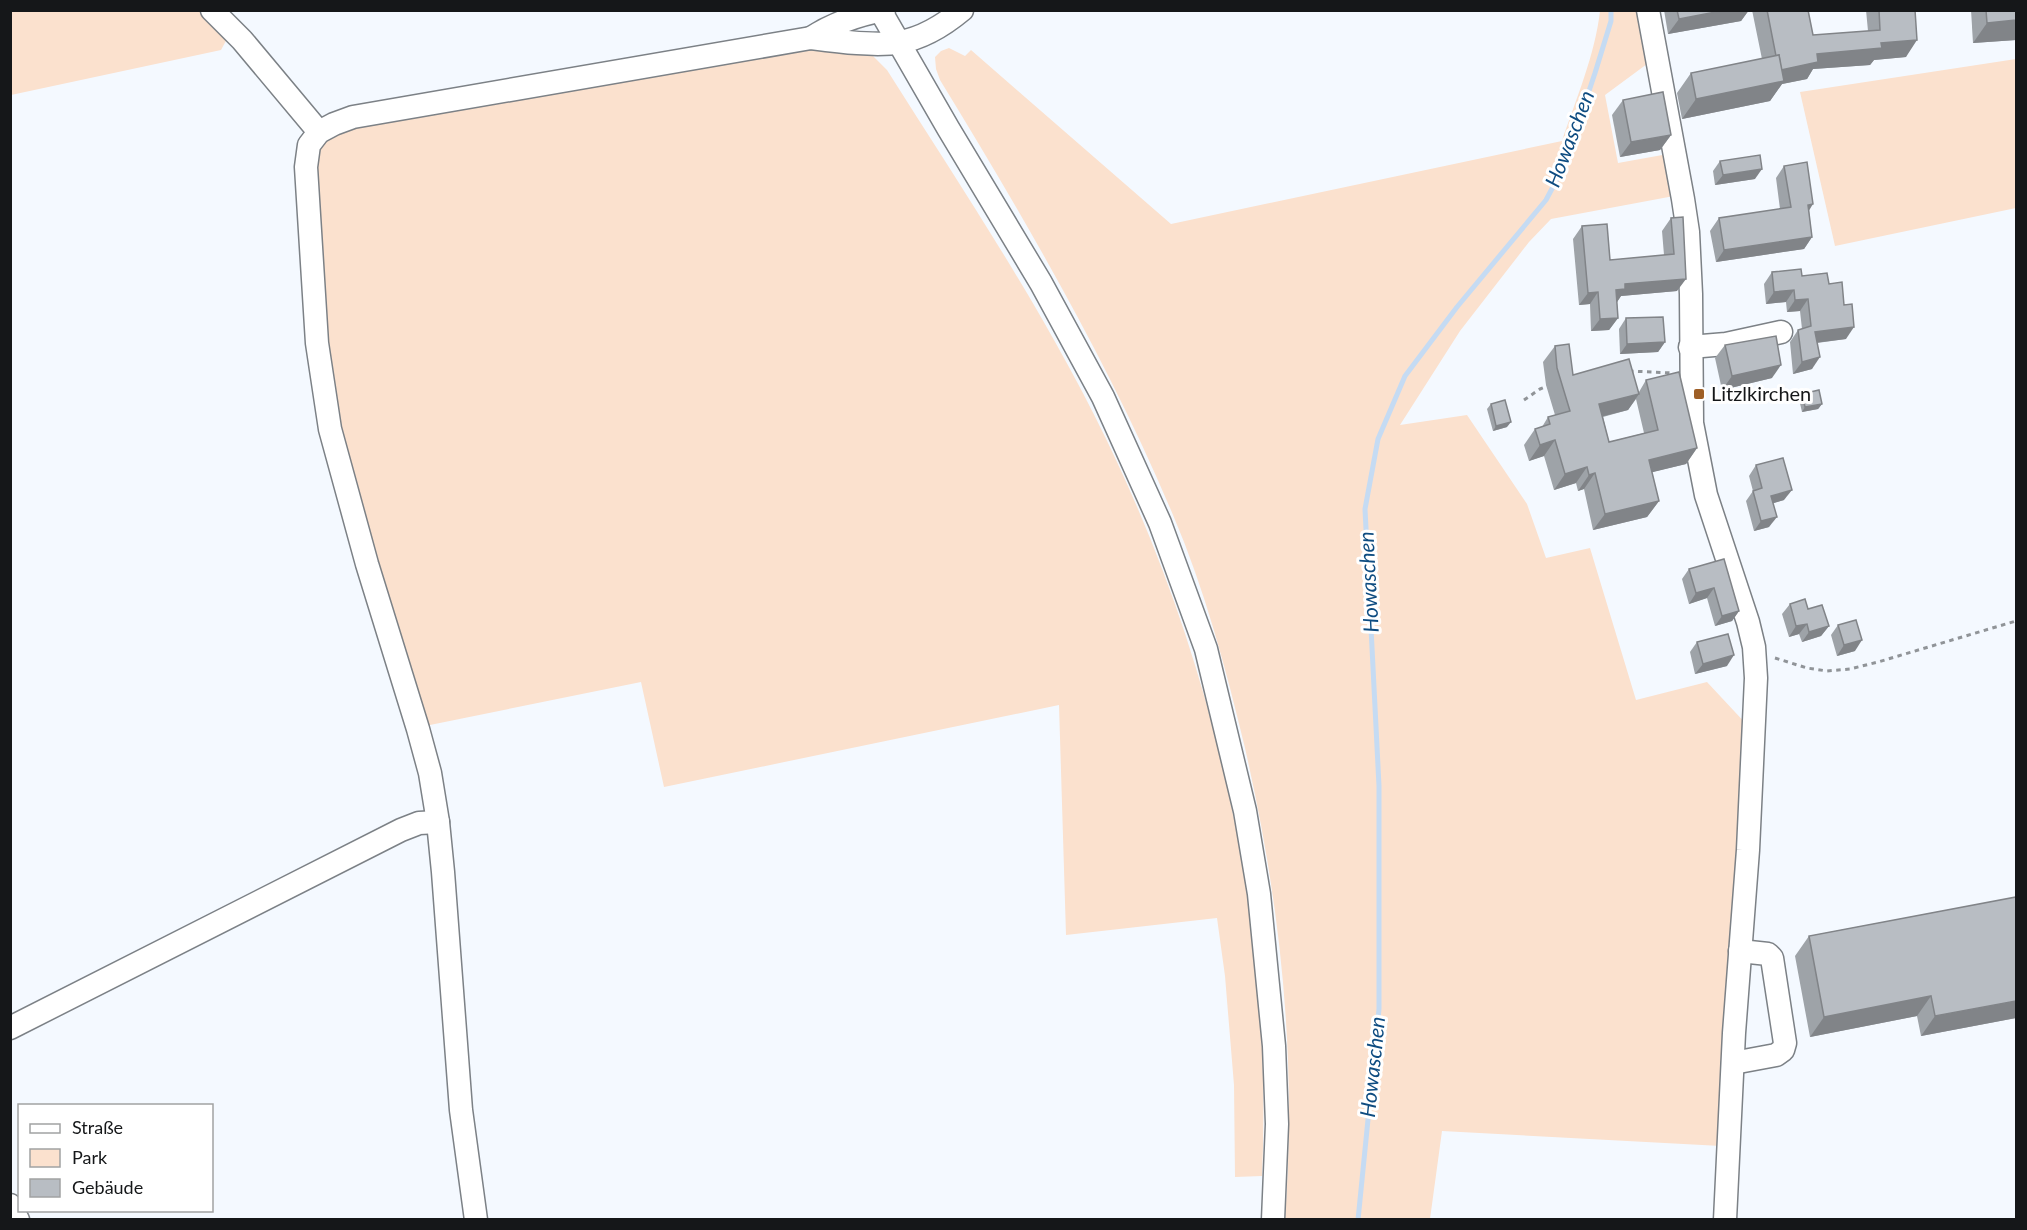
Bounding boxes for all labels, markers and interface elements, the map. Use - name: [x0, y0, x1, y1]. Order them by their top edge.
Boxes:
- water label: Howaschen: [1539, 87, 1598, 190]
- place label: Litzlkirchen: [1711, 381, 1811, 405]
- marker: Litzlkirchen: [1692, 387, 1706, 401]
- water label: Howaschen: [1352, 531, 1383, 633]
- water label: Howaschen: [1354, 1015, 1389, 1119]
- legend: [18, 1104, 213, 1212]
- text: Straße: [72, 1116, 123, 1138]
- text: Park: [72, 1146, 108, 1168]
- text: Gebäude: [72, 1176, 143, 1198]

